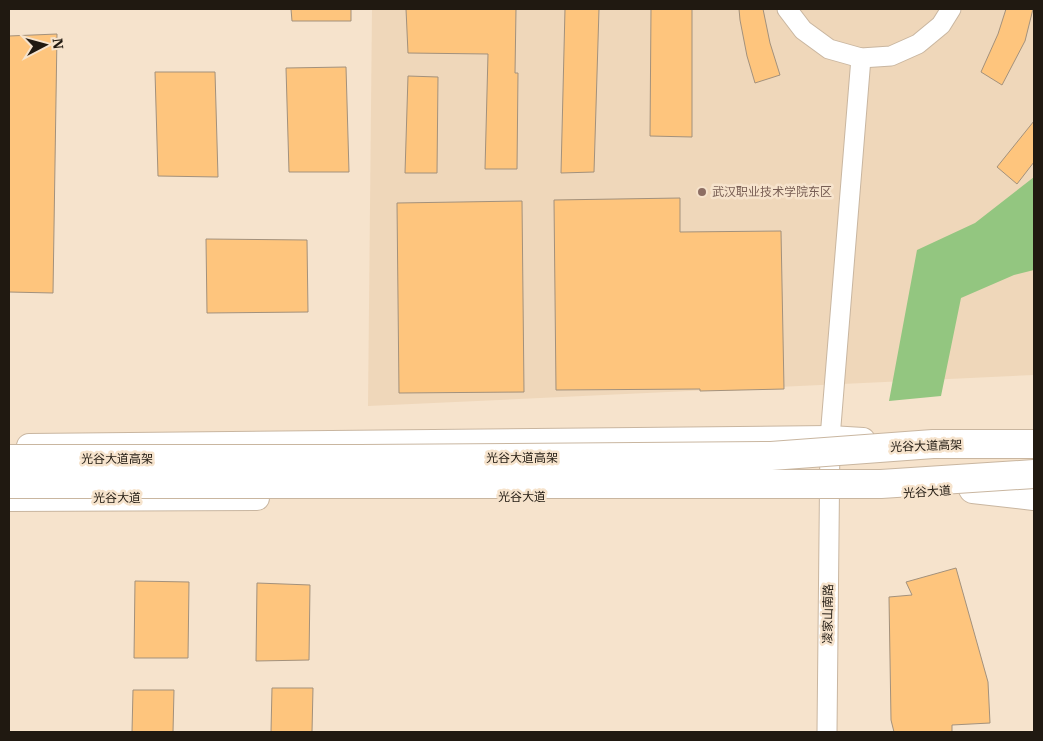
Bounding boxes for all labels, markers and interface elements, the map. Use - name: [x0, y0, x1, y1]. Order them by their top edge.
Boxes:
- north arrow: [20, 20, 70, 70]
- text: N: [48, 37, 67, 50]
- place label: 武汉职业技术学院东区: [712, 184, 832, 199]
- marker: 武汉职业技术学院东区: [696, 186, 708, 198]
- street label: 光谷大道高架: [890, 437, 962, 454]
- street label: 光谷大道高架: [486, 450, 558, 465]
- street label: 光谷大道高架: [81, 451, 153, 466]
- street label: 光谷大道: [902, 482, 951, 501]
- street label: 光谷大道: [498, 489, 546, 504]
- street label: 光谷大道: [93, 490, 141, 505]
- street label: 凌家山南路: [819, 584, 836, 644]

